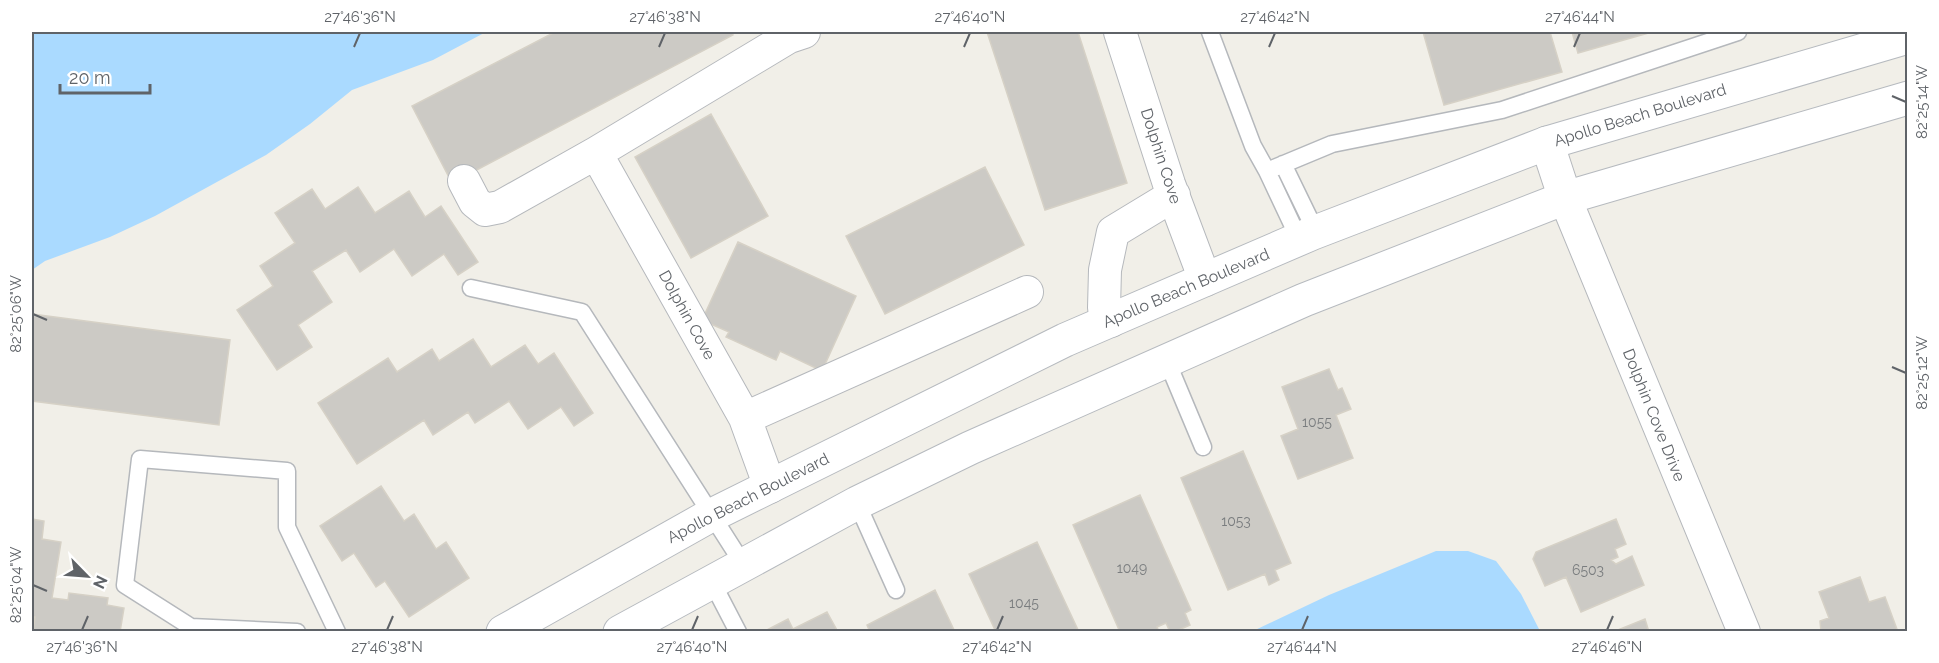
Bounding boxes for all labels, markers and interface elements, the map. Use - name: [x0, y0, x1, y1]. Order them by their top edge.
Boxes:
- text: 27°46'36"N: [324, 8, 396, 26]
- text: 27°46'38"N: [629, 8, 701, 26]
- text: 27°46'40"N: [935, 8, 1005, 26]
- text: 27°46'42"N: [1240, 8, 1310, 26]
- text: 27°46'44"N: [1545, 8, 1615, 26]
- scale bar: [60, 57, 150, 95]
- text: 82°25'14"W: [1913, 65, 1931, 139]
- text: 20 m: [69, 67, 111, 88]
- street label: Apollo Beach Boulevard: [1552, 80, 1728, 150]
- street label: Dolphin Cove: [1137, 106, 1185, 206]
- street label: Apollo Beach Boulevard: [1100, 244, 1272, 332]
- street label: Dolphin Cove: [655, 267, 719, 363]
- text: 82°25'06"W: [7, 275, 25, 353]
- text: 82°25'12"W: [1913, 336, 1931, 410]
- street label: Dolphin Cove Drive: [1619, 346, 1689, 484]
- house number: 1055: [1302, 414, 1332, 430]
- street label: Apollo Beach Boulevard: [664, 449, 832, 547]
- house number: 1053: [1221, 513, 1251, 529]
- text: 82°25'04"W: [7, 546, 25, 623]
- north arrow: [57, 546, 117, 606]
- house number: 1049: [1117, 560, 1147, 576]
- house number: 6503: [1572, 562, 1604, 578]
- text: N: [89, 573, 111, 592]
- house number: 1045: [1009, 595, 1039, 611]
- text: 27°46'36"N: [46, 638, 118, 656]
- text: 27°46'38"N: [351, 638, 423, 656]
- text: 27°46'40"N: [657, 638, 727, 656]
- text: 27°46'42"N: [962, 638, 1032, 656]
- text: 27°46'44"N: [1267, 638, 1337, 656]
- text: 27°46'46"N: [1572, 638, 1642, 656]

